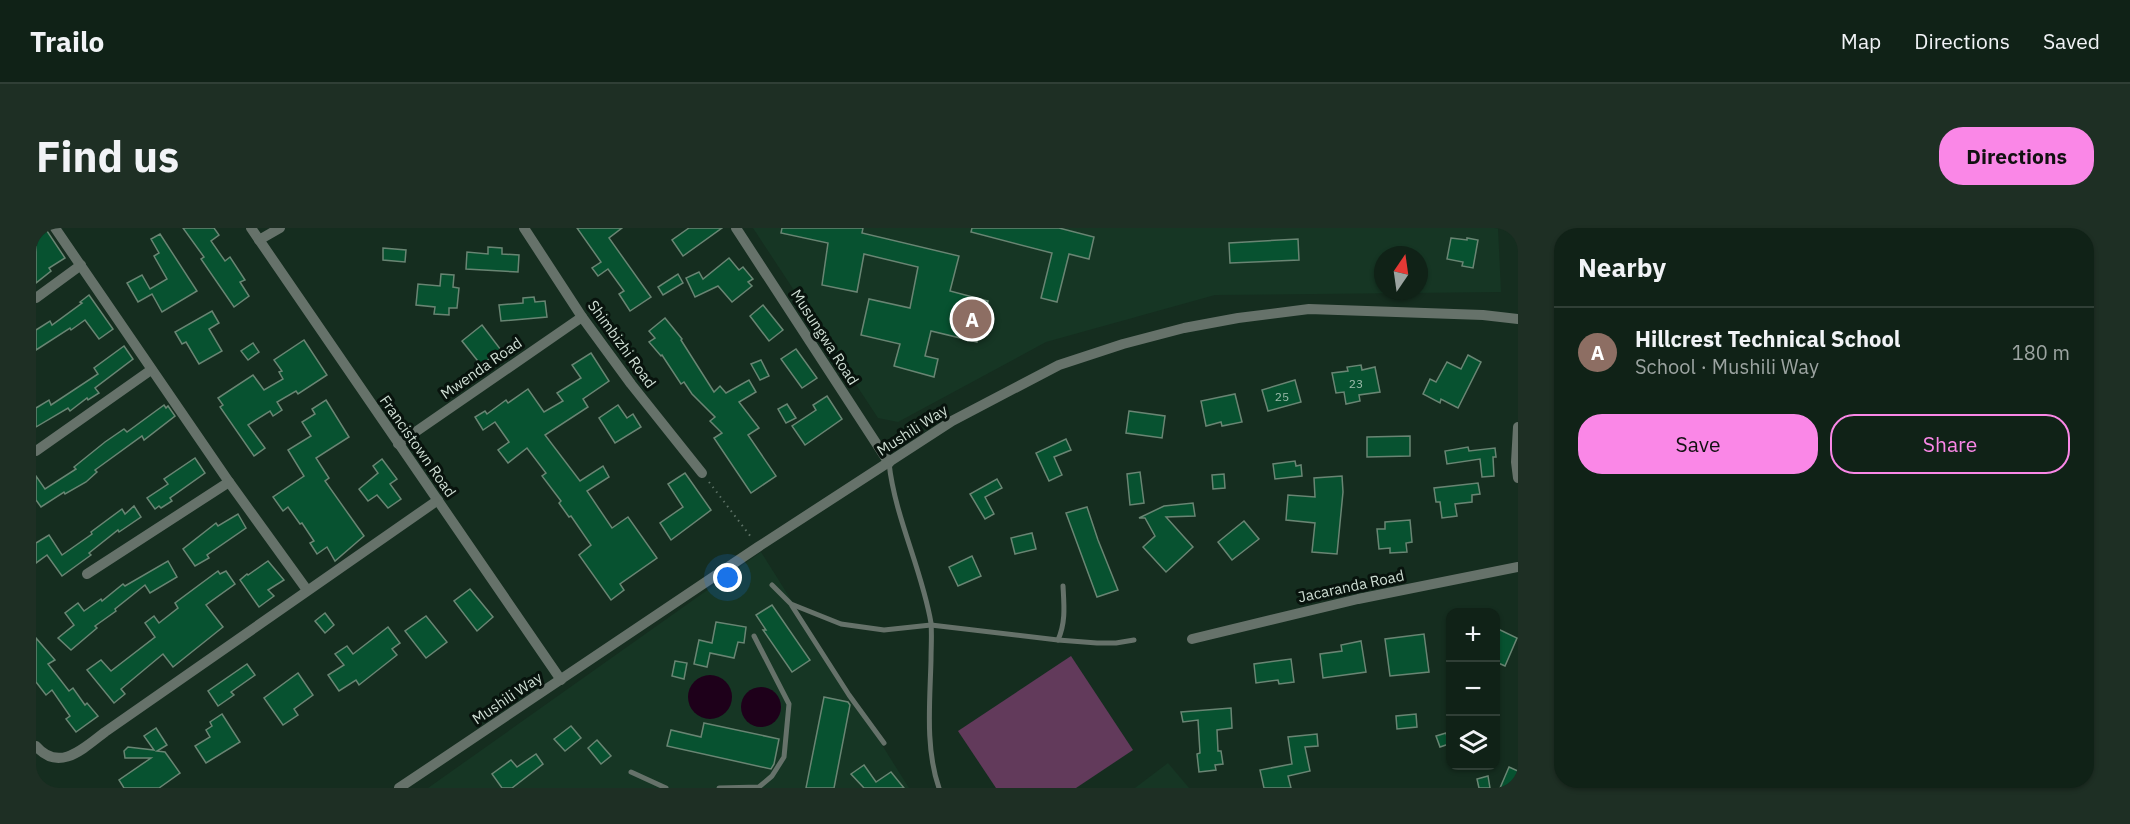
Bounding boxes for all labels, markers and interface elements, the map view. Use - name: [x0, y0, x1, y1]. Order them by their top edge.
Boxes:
- text: Trailo: [30, 23, 104, 60]
- text: Map: [1841, 27, 1881, 55]
- text: Directions: [1914, 27, 2010, 55]
- text: Saved: [2043, 27, 2100, 55]
- button: Directions: [1939, 127, 2094, 185]
- text: Find us: [36, 129, 179, 184]
- north arrow: [1374, 246, 1428, 300]
- text: Nearby: [1578, 250, 1666, 284]
- street label: Musungwa Road: [787, 286, 863, 388]
- street label: Shimbizhi Road: [584, 296, 660, 392]
- pin: A: [952, 296, 992, 341]
- text: Hillcrest Technical School: [1635, 324, 1901, 353]
- street label: Mwenda Road: [437, 333, 525, 403]
- text: A: [1591, 339, 1604, 366]
- text: 180 m: [2012, 339, 2070, 366]
- text: School · Mushili Way: [1635, 353, 1819, 380]
- house number: 23: [1349, 376, 1363, 391]
- house number: 25: [1275, 389, 1289, 404]
- street label: Francistown Road: [376, 391, 460, 501]
- street label: Mushili Way: [873, 400, 951, 460]
- button: Save: [1578, 414, 1818, 474]
- button: Share: [1830, 414, 2070, 474]
- your location: [713, 563, 742, 592]
- street label: Jacaranda Road: [1296, 565, 1406, 607]
- map controls: [1446, 608, 1500, 770]
- button: +: [1446, 608, 1500, 662]
- button: −: [1446, 662, 1500, 716]
- street label: Mushili Way: [468, 667, 546, 728]
- button: layers: [1446, 716, 1500, 770]

